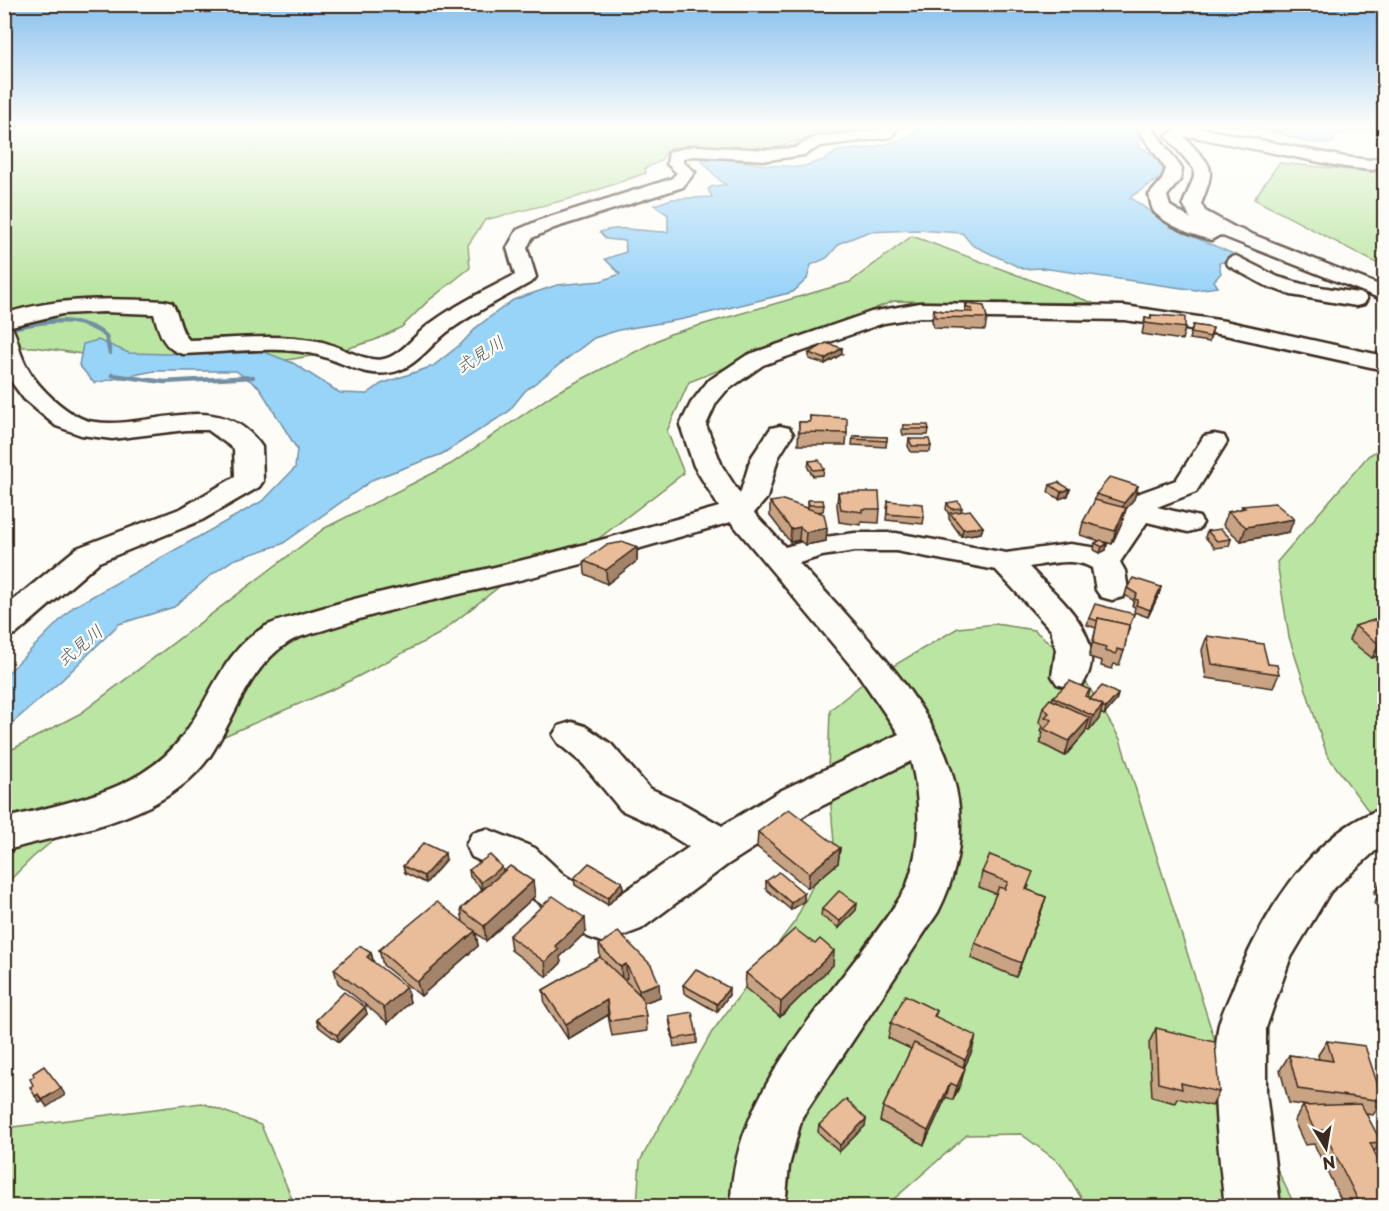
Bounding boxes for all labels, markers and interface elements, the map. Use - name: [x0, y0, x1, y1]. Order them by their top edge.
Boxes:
- water label: 式見川: [449, 328, 509, 380]
- water label: 式見川: [50, 617, 108, 673]
- north arrow: [1296, 1118, 1356, 1178]
- text: N: [1321, 1151, 1338, 1177]

